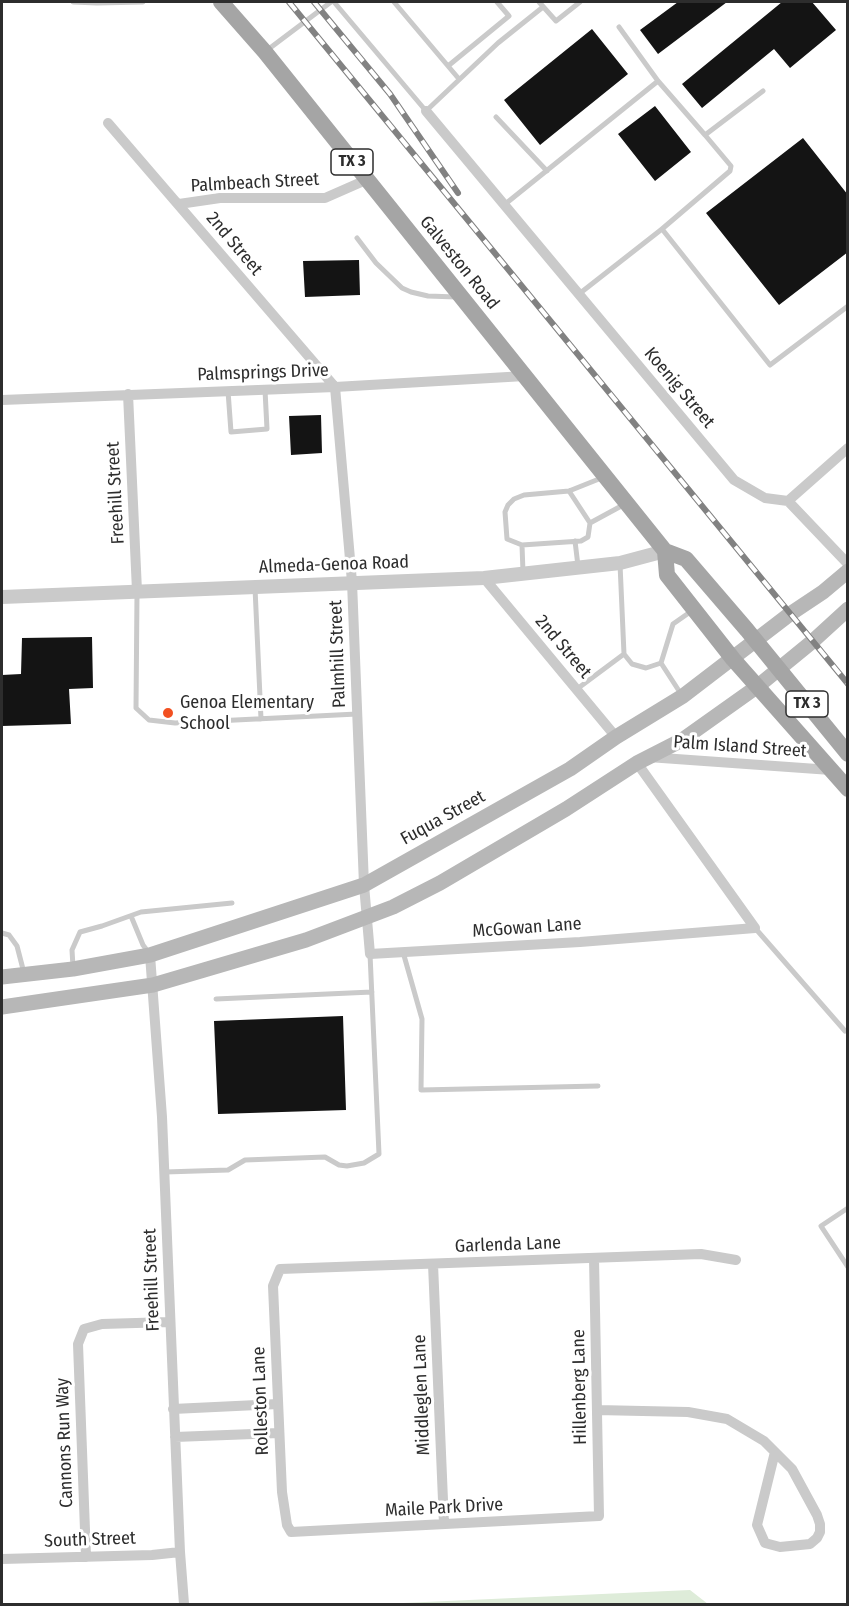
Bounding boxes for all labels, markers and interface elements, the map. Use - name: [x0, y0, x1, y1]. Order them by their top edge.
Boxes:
- road number: TX 3: [331, 149, 373, 175]
- street label: Palmbeach Street: [190, 169, 320, 197]
- street label: 2nd Street: [201, 208, 267, 280]
- street label: Galveston Road: [415, 212, 503, 314]
- street label: Koenig Street: [639, 343, 719, 433]
- street label: Palmsprings Drive: [197, 360, 329, 386]
- street label: Freehill Street: [103, 441, 129, 545]
- street label: Almeda-Genoa Road: [259, 552, 409, 578]
- street label: Palmhill Street: [325, 600, 351, 708]
- street label: 2nd Street: [530, 611, 596, 683]
- road number: TX 3: [786, 691, 828, 717]
- place label: Genoa Elementary School: [180, 692, 314, 734]
- marker: Genoa Elementary School: [161, 706, 175, 720]
- street label: Palm Island Street: [673, 732, 807, 762]
- street label: Fuqua Street: [397, 786, 489, 850]
- street label: McGowan Lane: [472, 913, 582, 943]
- street label: Freehill Street: [139, 1228, 165, 1332]
- street label: Garlenda Lane: [455, 1232, 561, 1258]
- street label: Hillenberg Lane: [568, 1329, 592, 1445]
- street label: Middleglen Lane: [409, 1334, 435, 1456]
- street label: Rolleston Lane: [248, 1346, 274, 1456]
- street label: Cannons Run Way: [52, 1378, 78, 1508]
- street label: Maile Park Drive: [384, 1494, 504, 1522]
- street label: South Street: [44, 1528, 136, 1552]

